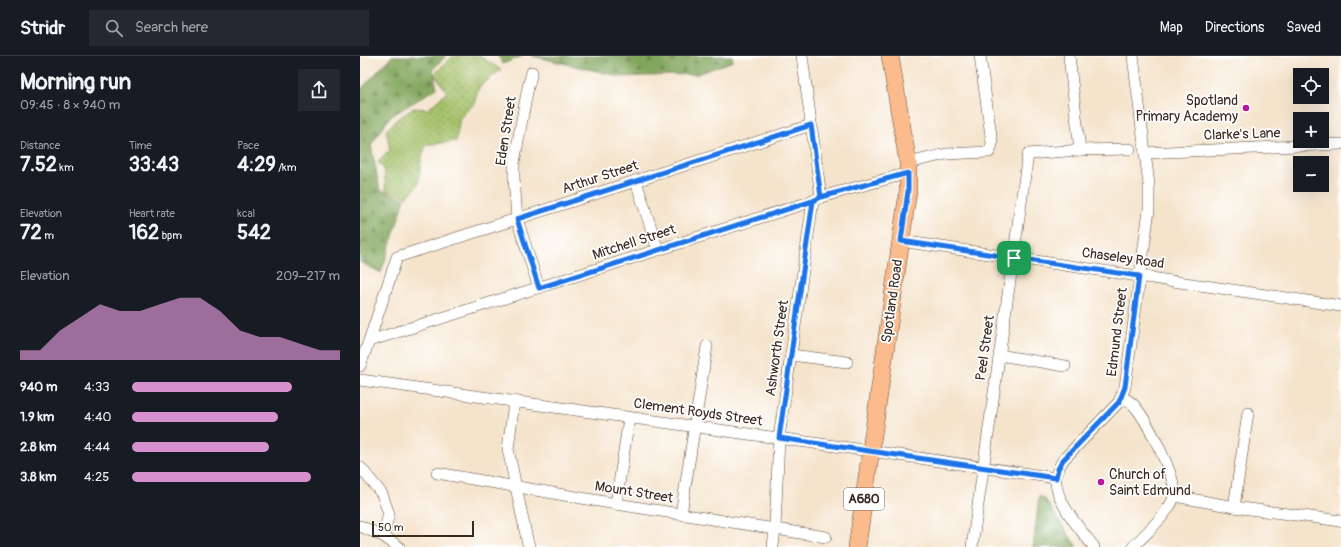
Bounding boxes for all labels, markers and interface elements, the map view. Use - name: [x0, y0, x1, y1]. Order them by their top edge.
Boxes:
- search box: [89, 10, 369, 46]
- text: Stridr: [20, 16, 65, 40]
- icon: search: [103, 17, 125, 39]
- text: Search here: [135, 18, 208, 37]
- text: Map: [1160, 19, 1183, 36]
- text: Directions: [1205, 19, 1264, 36]
- text: Saved: [1286, 19, 1321, 36]
- text: Morning run: [20, 68, 131, 96]
- map controls: [1293, 68, 1329, 192]
- button: locate: [1293, 68, 1329, 104]
- button: share: [298, 69, 340, 111]
- place label: Spotland Primary Academy: [1136, 92, 1238, 125]
- street label: Eden Street: [492, 95, 520, 167]
- text: 09:45 · 8 × 940 m: [20, 97, 120, 113]
- marker: Spotland Primary Academy: [1241, 103, 1251, 113]
- button: +: [1293, 112, 1329, 148]
- street label: Clarke's Lane: [1203, 124, 1281, 144]
- text: Distance: [20, 139, 60, 152]
- text: Time: [129, 139, 152, 152]
- text: Pace: [237, 139, 259, 152]
- text: 7.52: [20, 152, 57, 177]
- text: 33:43: [129, 152, 179, 177]
- text: 4:29: [237, 152, 276, 177]
- button: −: [1293, 156, 1329, 192]
- street label: Arthur Street: [560, 157, 641, 197]
- text: km: [57, 161, 74, 174]
- text: /km: [276, 161, 296, 174]
- text: Elevation: [20, 207, 62, 220]
- text: Heart rate: [129, 207, 175, 220]
- text: kcal: [237, 207, 255, 220]
- text: 72: [20, 220, 42, 245]
- text: 162: [129, 220, 159, 245]
- text: 542: [237, 220, 271, 245]
- street label: Mitchell Street: [590, 220, 678, 263]
- text: m: [42, 229, 54, 242]
- text: bpm: [159, 229, 182, 242]
- pin: [997, 241, 1031, 275]
- street label: Chaseley Road: [1081, 244, 1165, 272]
- icon: arrive: [1003, 247, 1025, 269]
- street label: Spotland Road: [878, 258, 906, 344]
- text: Elevation: [20, 268, 70, 284]
- text: 209–217 m: [276, 268, 340, 284]
- street label: Edmund Street: [1103, 286, 1131, 377]
- street label: Ashworth Street: [762, 298, 792, 397]
- street label: Peel Street: [972, 314, 998, 382]
- text: 940 m: [20, 379, 57, 395]
- text: 4:33: [84, 379, 110, 395]
- street label: Clement Royds Street: [632, 395, 764, 430]
- text: 1.9 km: [20, 409, 54, 425]
- text: 4:40: [84, 409, 111, 425]
- text: 2.8 km: [20, 439, 56, 455]
- text: 4:44: [84, 439, 110, 455]
- place label: Church of Saint Edmund: [1109, 466, 1191, 499]
- text: 3.8 km: [20, 469, 56, 485]
- text: 4:25: [84, 469, 109, 485]
- street label: Mount Street: [594, 477, 675, 507]
- marker: Church of Saint Edmund: [1096, 477, 1106, 487]
- road number: A680: [844, 488, 884, 510]
- scale bar: [372, 519, 474, 538]
- text: 50 m: [378, 521, 404, 534]

